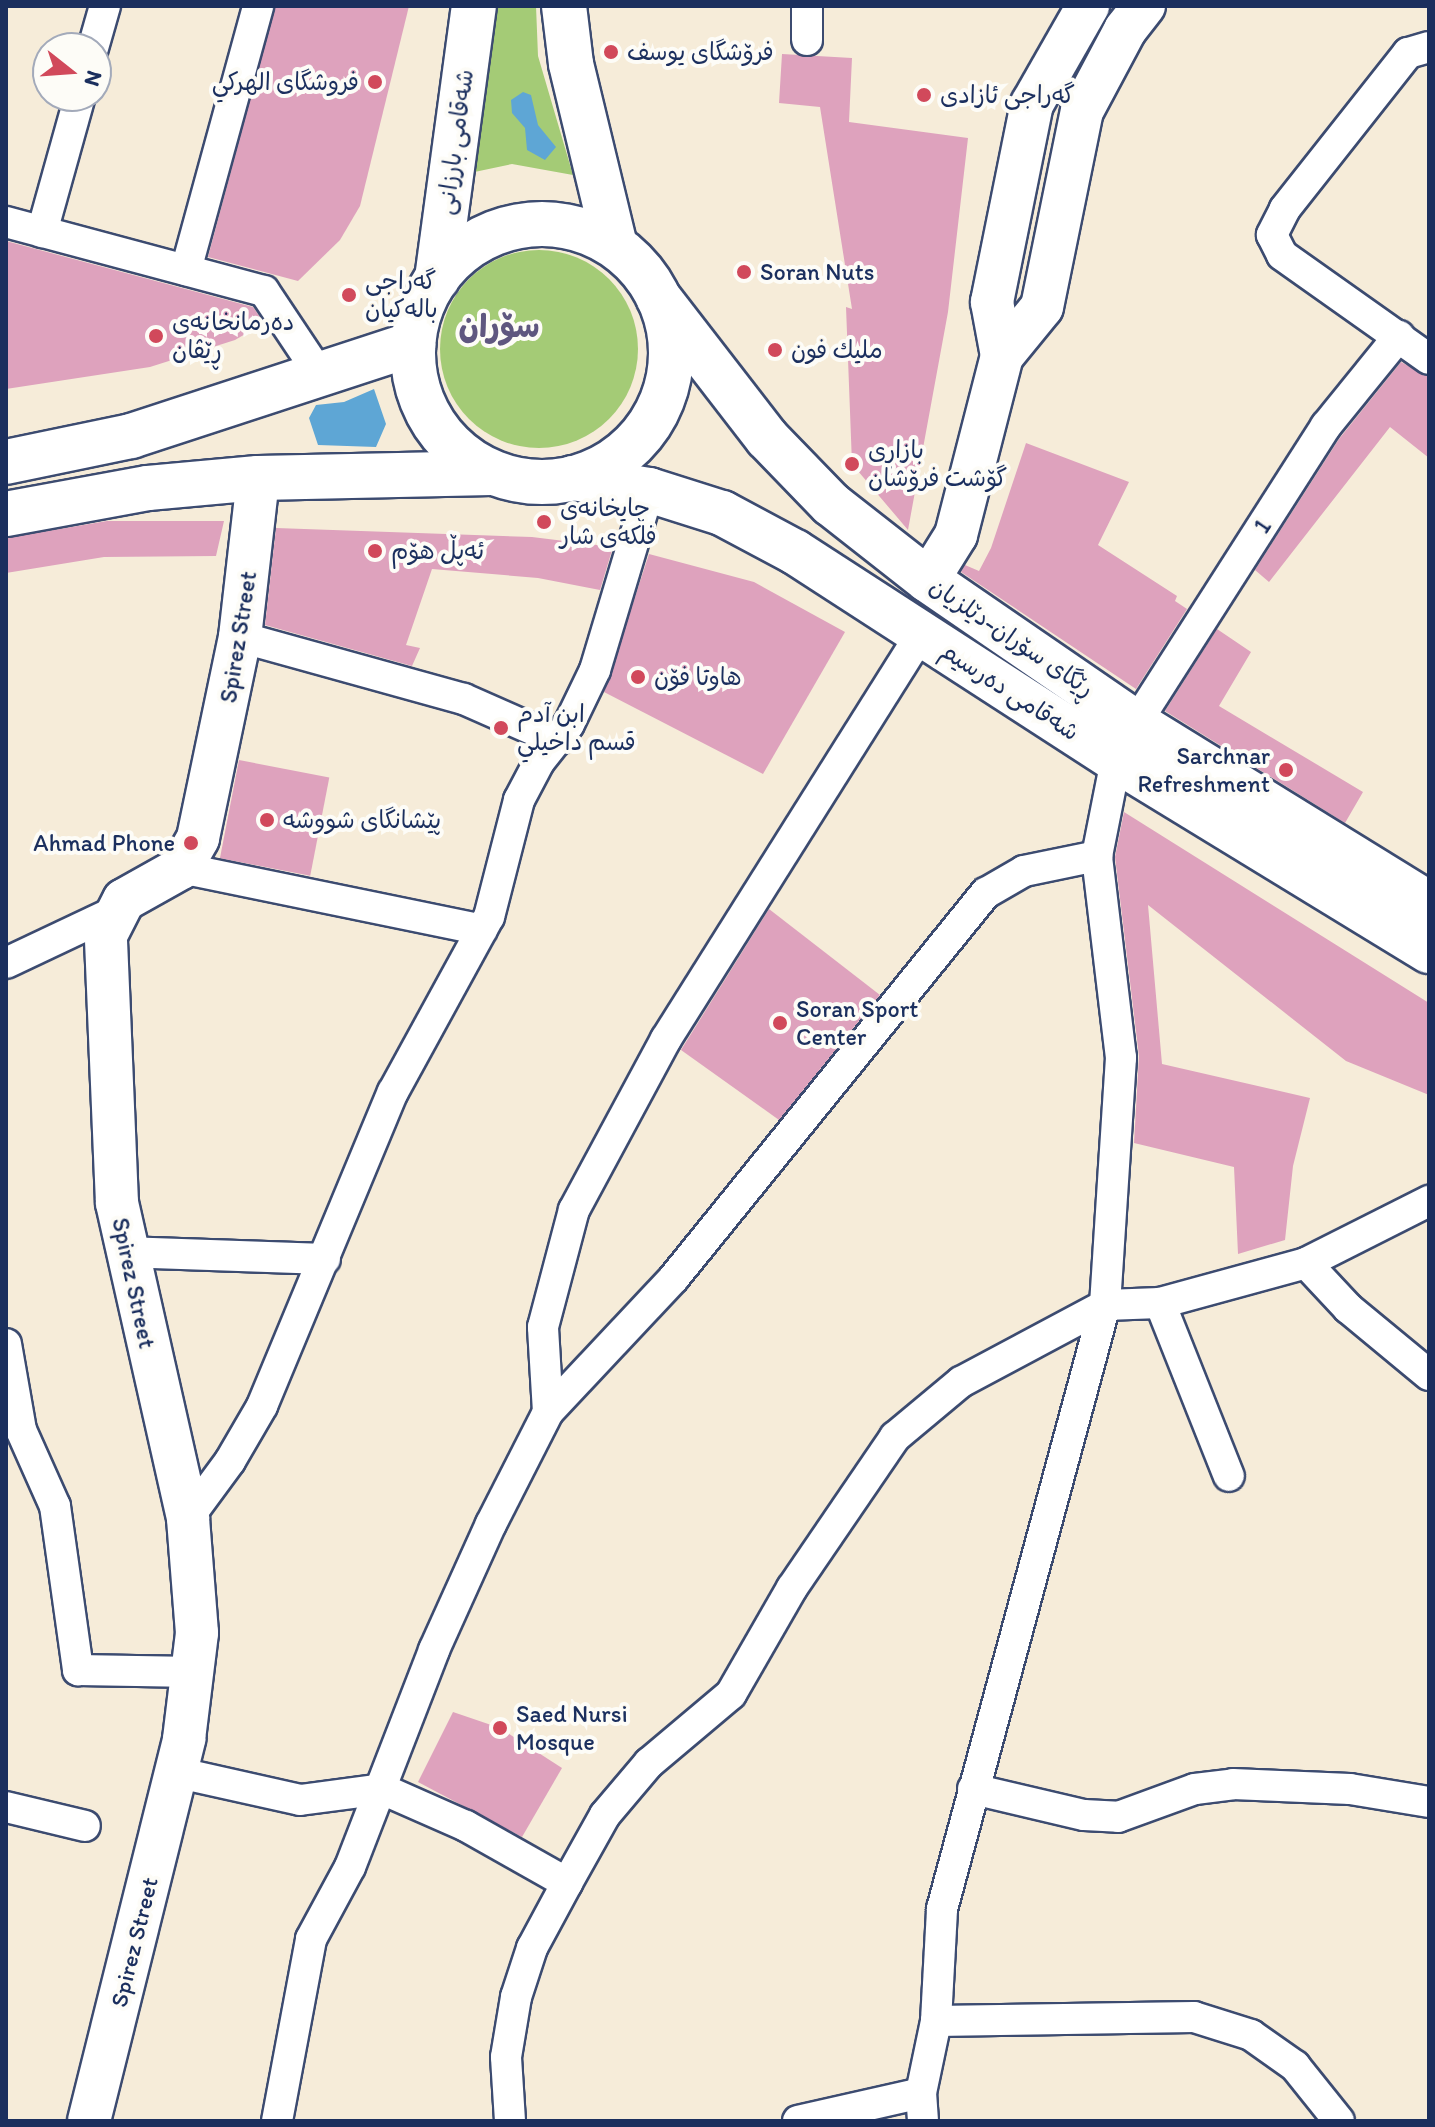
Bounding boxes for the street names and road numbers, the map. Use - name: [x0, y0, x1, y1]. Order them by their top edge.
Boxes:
- street label: شەقامی بارزانی: [431, 67, 479, 217]
- street label: 1: [1247, 513, 1277, 539]
- street label: Spirez Street: [213, 569, 263, 705]
- street label: ڕێگای سۆران-دێلزیان: [924, 571, 1100, 703]
- street label: شەقامی دەرسیم: [935, 636, 1085, 746]
- street label: Spirez Street: [106, 1215, 162, 1351]
- street label: Spirez Street: [104, 1874, 164, 2010]

